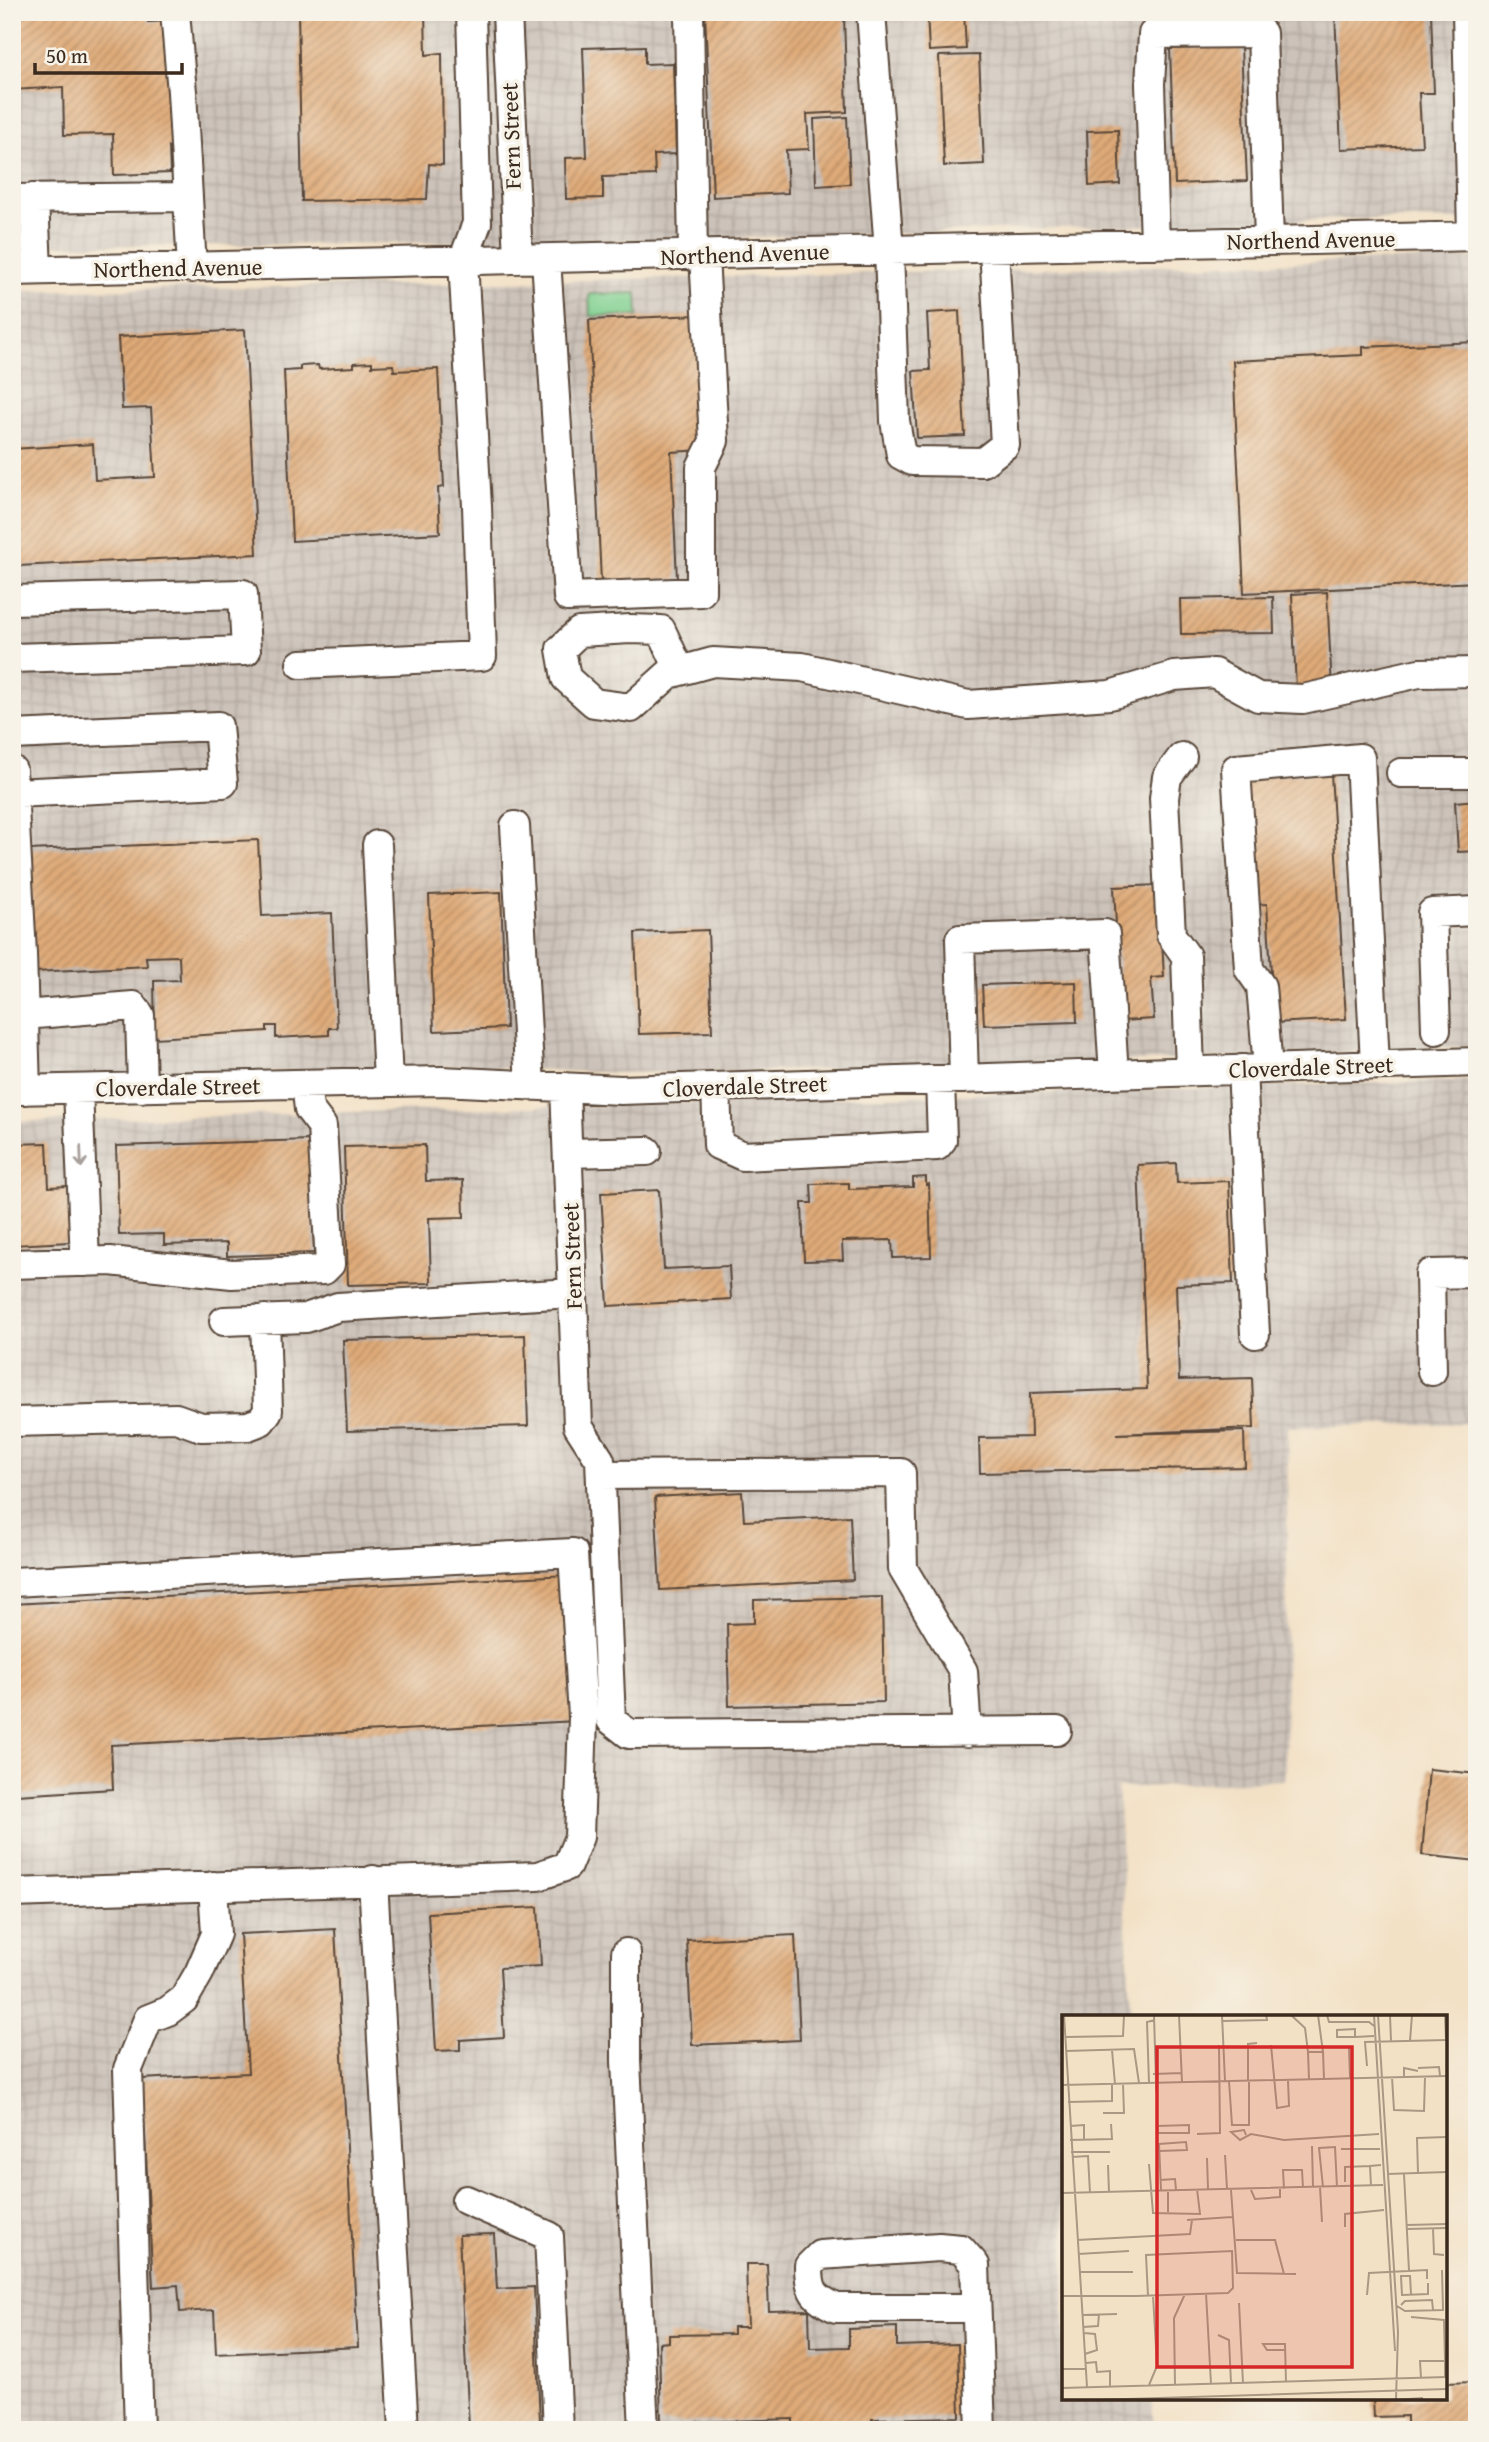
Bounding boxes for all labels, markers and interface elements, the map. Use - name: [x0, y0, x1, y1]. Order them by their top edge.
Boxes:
- scale bar: [35, 32, 182, 76]
- text: 50 m: [46, 40, 88, 71]
- street label: Fern Street: [492, 82, 529, 190]
- street label: Northend Avenue: [1226, 222, 1396, 257]
- street label: Northend Avenue: [660, 234, 830, 273]
- street label: Northend Avenue: [93, 250, 263, 285]
- street label: Cloverdale Street: [1228, 1047, 1394, 1086]
- street label: Cloverdale Street: [662, 1066, 828, 1105]
- street label: Cloverdale Street: [95, 1069, 261, 1104]
- one-way arrow: [74, 1145, 87, 1168]
- street label: Fern Street: [553, 1202, 590, 1310]
- inset map: [1062, 2015, 1447, 2400]

